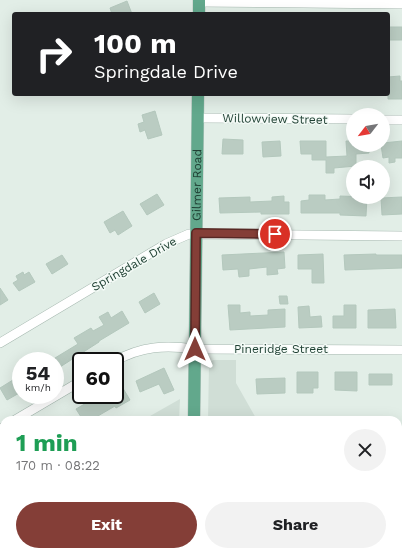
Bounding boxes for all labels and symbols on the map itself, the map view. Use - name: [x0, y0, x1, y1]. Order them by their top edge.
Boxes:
- north arrow: [346, 108, 390, 152]
- street label: Willowview Street: [222, 111, 328, 127]
- street label: Gilmer Road: [189, 149, 204, 221]
- pin: [258, 217, 292, 251]
- street label: Springdale Drive: [89, 234, 179, 294]
- position arrow: [174, 328, 216, 370]
- street label: Pineridge Street: [234, 342, 328, 356]
- speed limit sign: 60: [72, 352, 124, 404]

